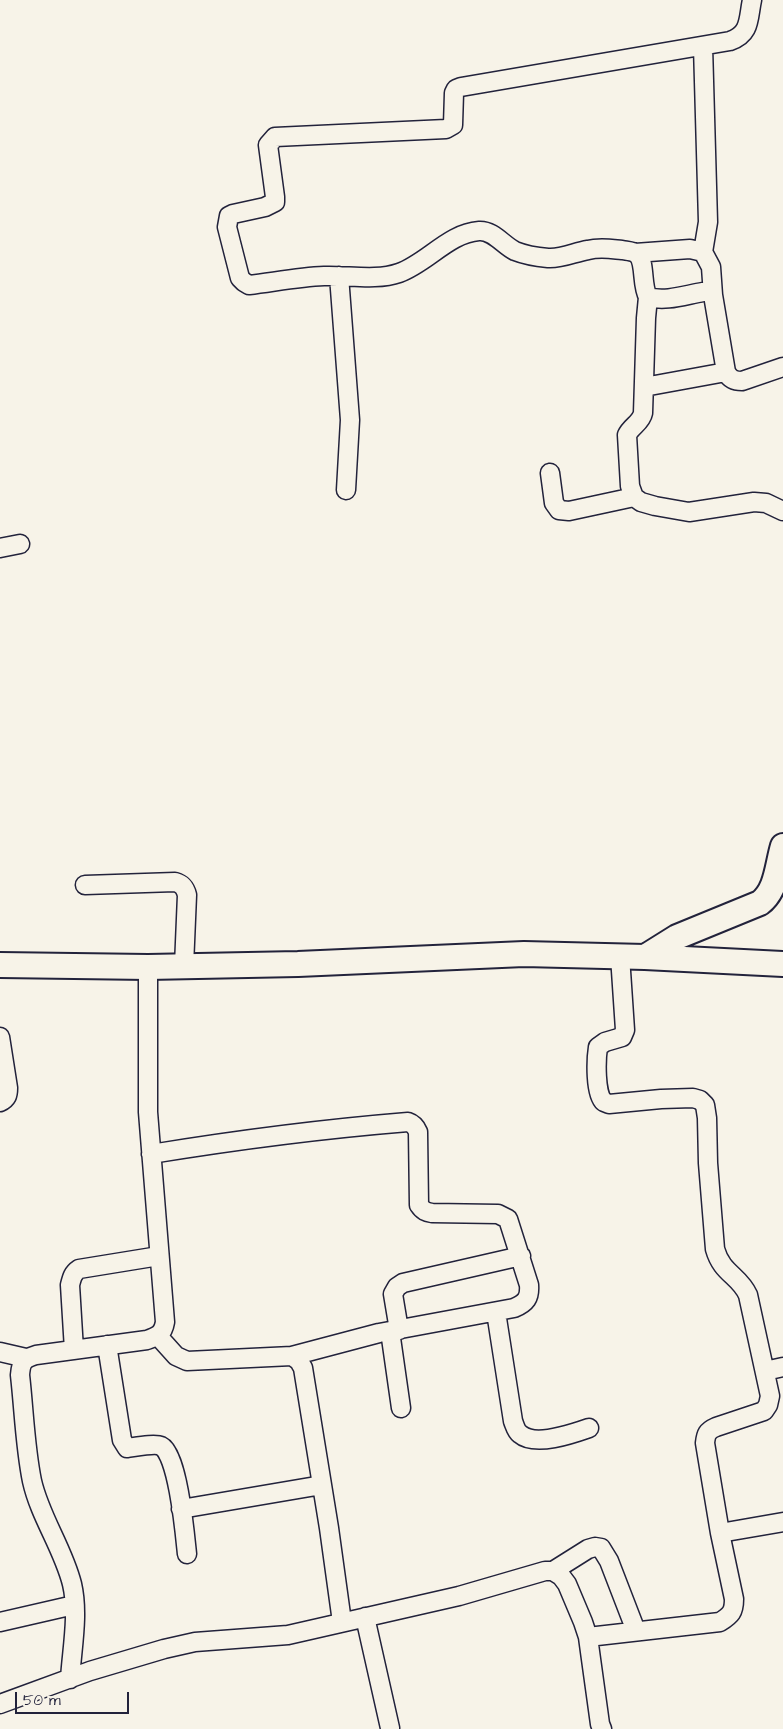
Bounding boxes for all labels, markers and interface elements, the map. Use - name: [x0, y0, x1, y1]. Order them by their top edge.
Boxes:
- scale bar: [18, 1682, 131, 1714]
- text: 50 m: [23, 1690, 61, 1711]

